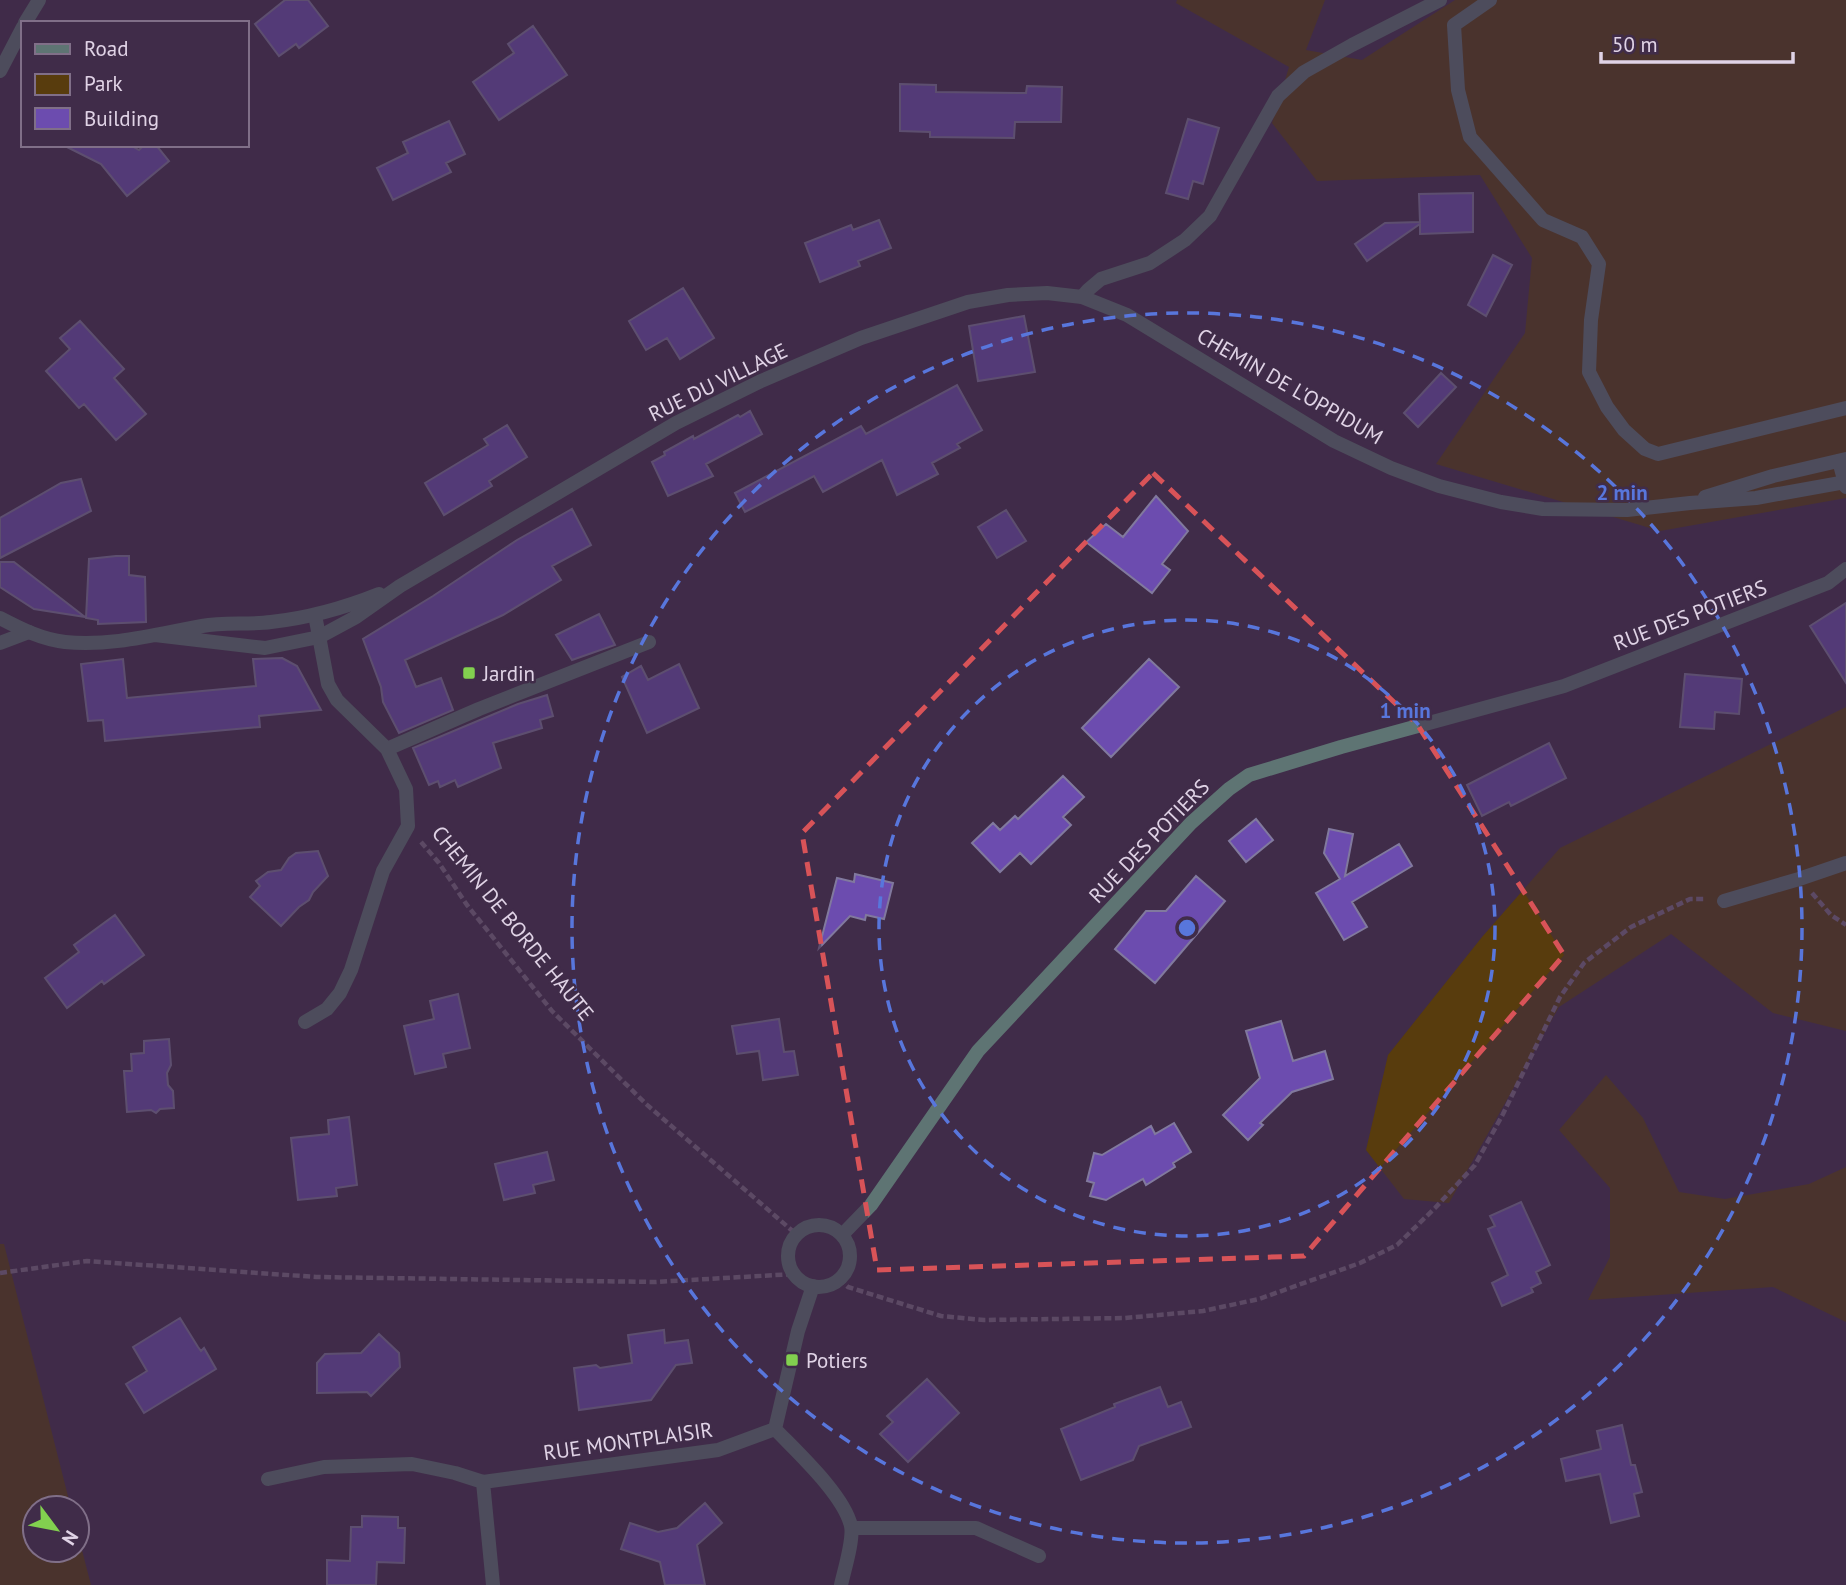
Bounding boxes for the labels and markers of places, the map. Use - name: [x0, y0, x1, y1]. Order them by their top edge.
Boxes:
- place label: Jardin: [482, 660, 535, 687]
- marker: Jardin: [461, 665, 477, 681]
- centre of rings: [1175, 916, 1199, 940]
- place label: Potiers: [806, 1347, 868, 1374]
- marker: Potiers: [784, 1352, 800, 1368]

